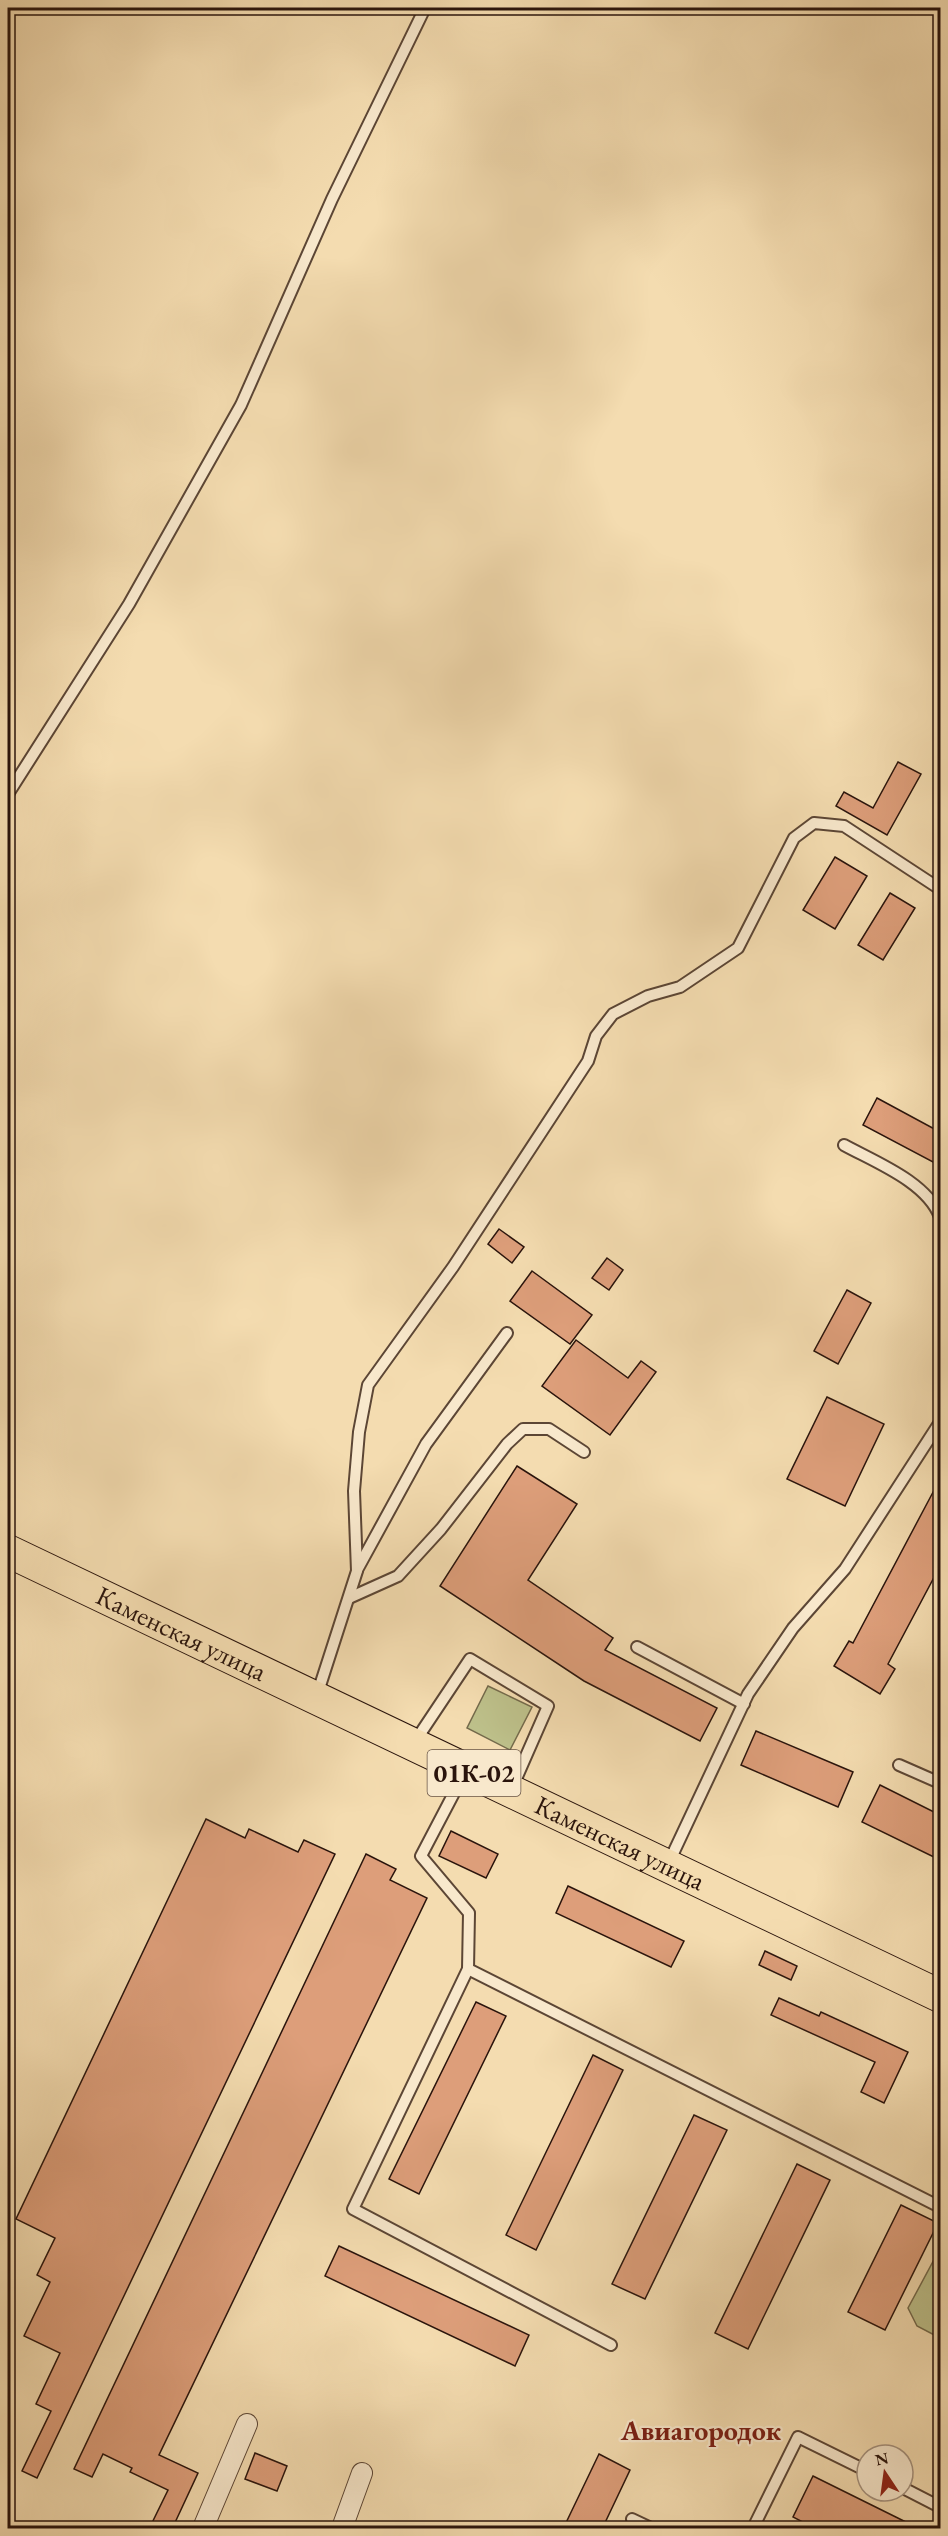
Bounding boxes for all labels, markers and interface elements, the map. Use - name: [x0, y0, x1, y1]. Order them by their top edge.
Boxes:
- street label: Каменская улица: [91, 1578, 273, 1689]
- road number: 01К-02: [428, 1750, 520, 1796]
- street label: Каменская улица: [529, 1787, 711, 1898]
- district label: Авиагородок: [620, 2412, 782, 2448]
- north arrow: [855, 2443, 915, 2503]
- text: N: [873, 2447, 890, 2471]

